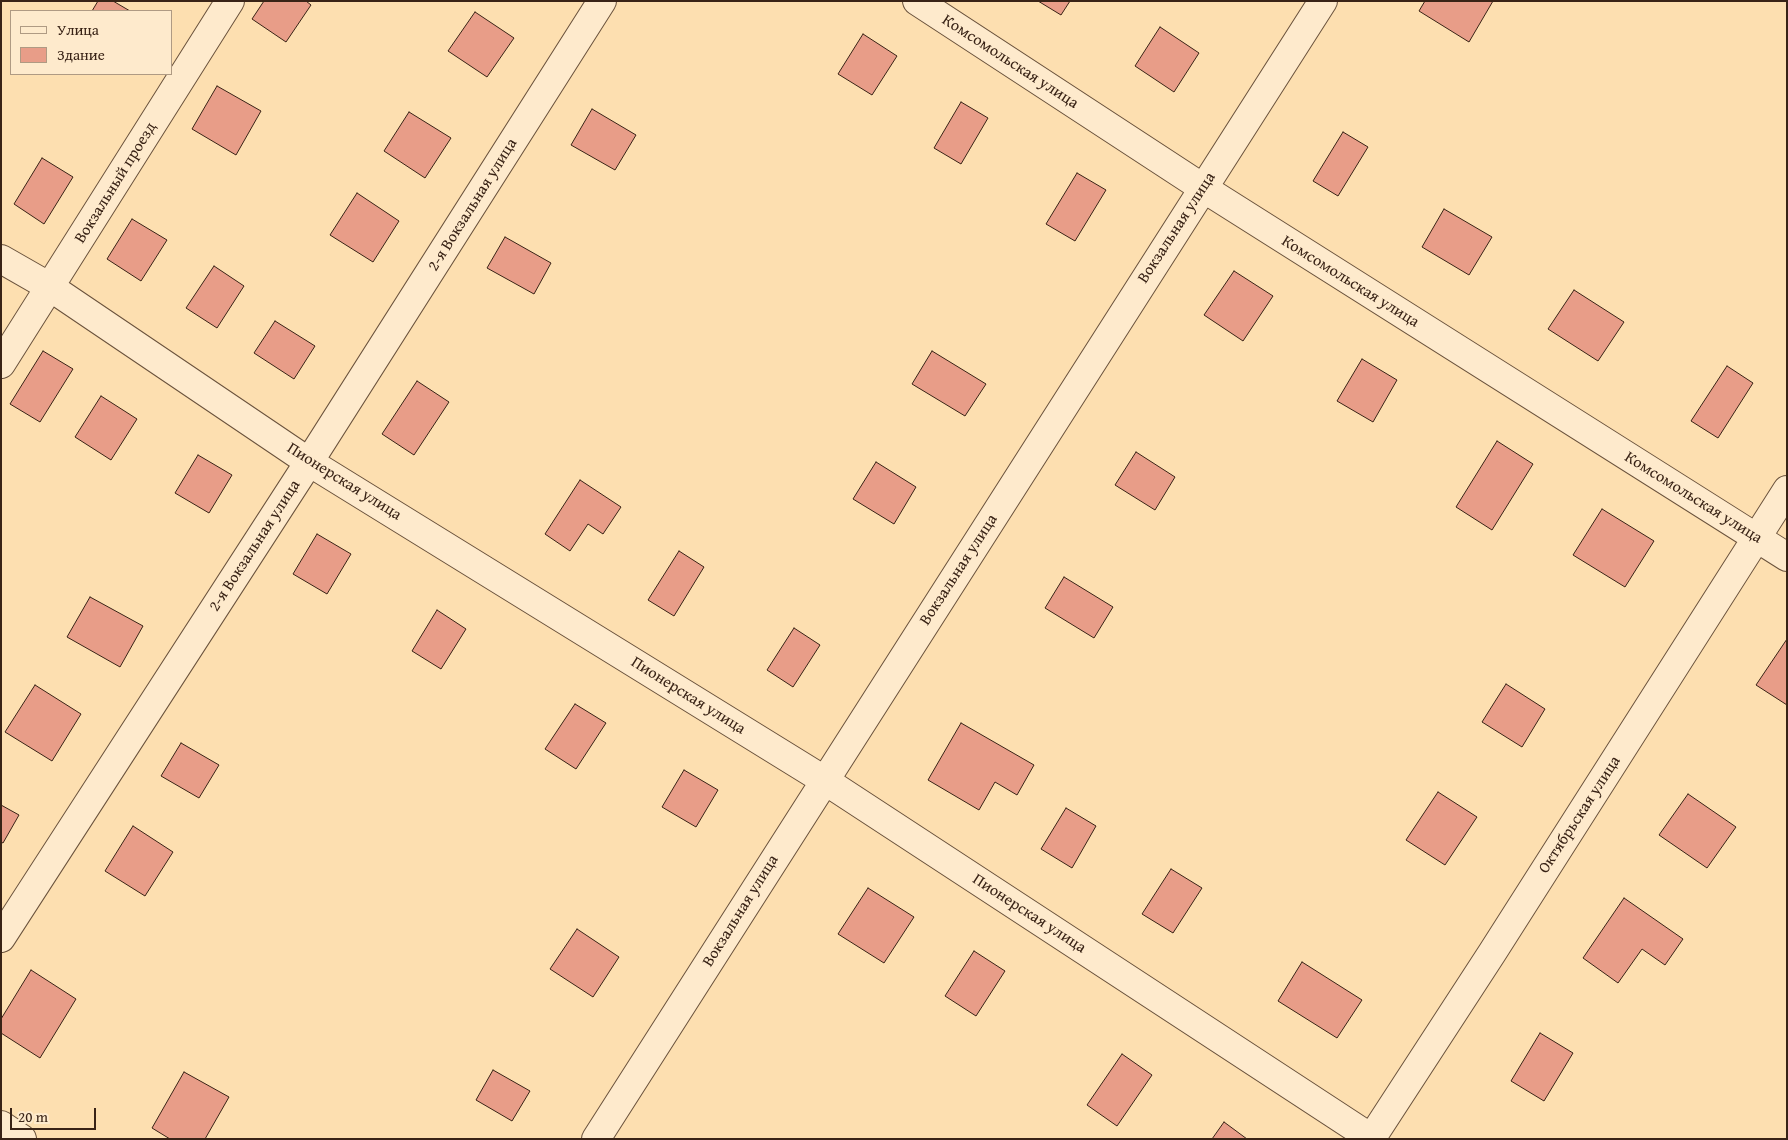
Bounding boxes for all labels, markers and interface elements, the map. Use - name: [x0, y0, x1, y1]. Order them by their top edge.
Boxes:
- legend: [10, 10, 172, 75]
- street label: Комсомольская улица: [938, 11, 1082, 113]
- text: Улица: [57, 19, 99, 40]
- text: Здание: [57, 44, 105, 65]
- street label: Вокзальный проезд: [71, 119, 161, 247]
- street label: 2-я Вокзальная улица: [424, 135, 522, 275]
- street label: Вокзальная улица: [1134, 169, 1220, 287]
- street label: Комсомольская улица: [1278, 232, 1422, 332]
- street label: Пионерская улица: [283, 439, 405, 525]
- street label: Комсомольская улица: [1621, 448, 1765, 548]
- street label: 2-я Вокзальная улица: [205, 477, 305, 615]
- street label: Вокзальная улица: [916, 511, 1002, 629]
- street label: Пионерская улица: [627, 653, 749, 739]
- street label: Октябрьская улица: [1535, 753, 1625, 877]
- street label: Вокзальная улица: [699, 852, 783, 970]
- street label: Пионерская улица: [969, 870, 1089, 958]
- scale bar: [12, 1098, 99, 1130]
- text: 20 m: [18, 1106, 48, 1127]

